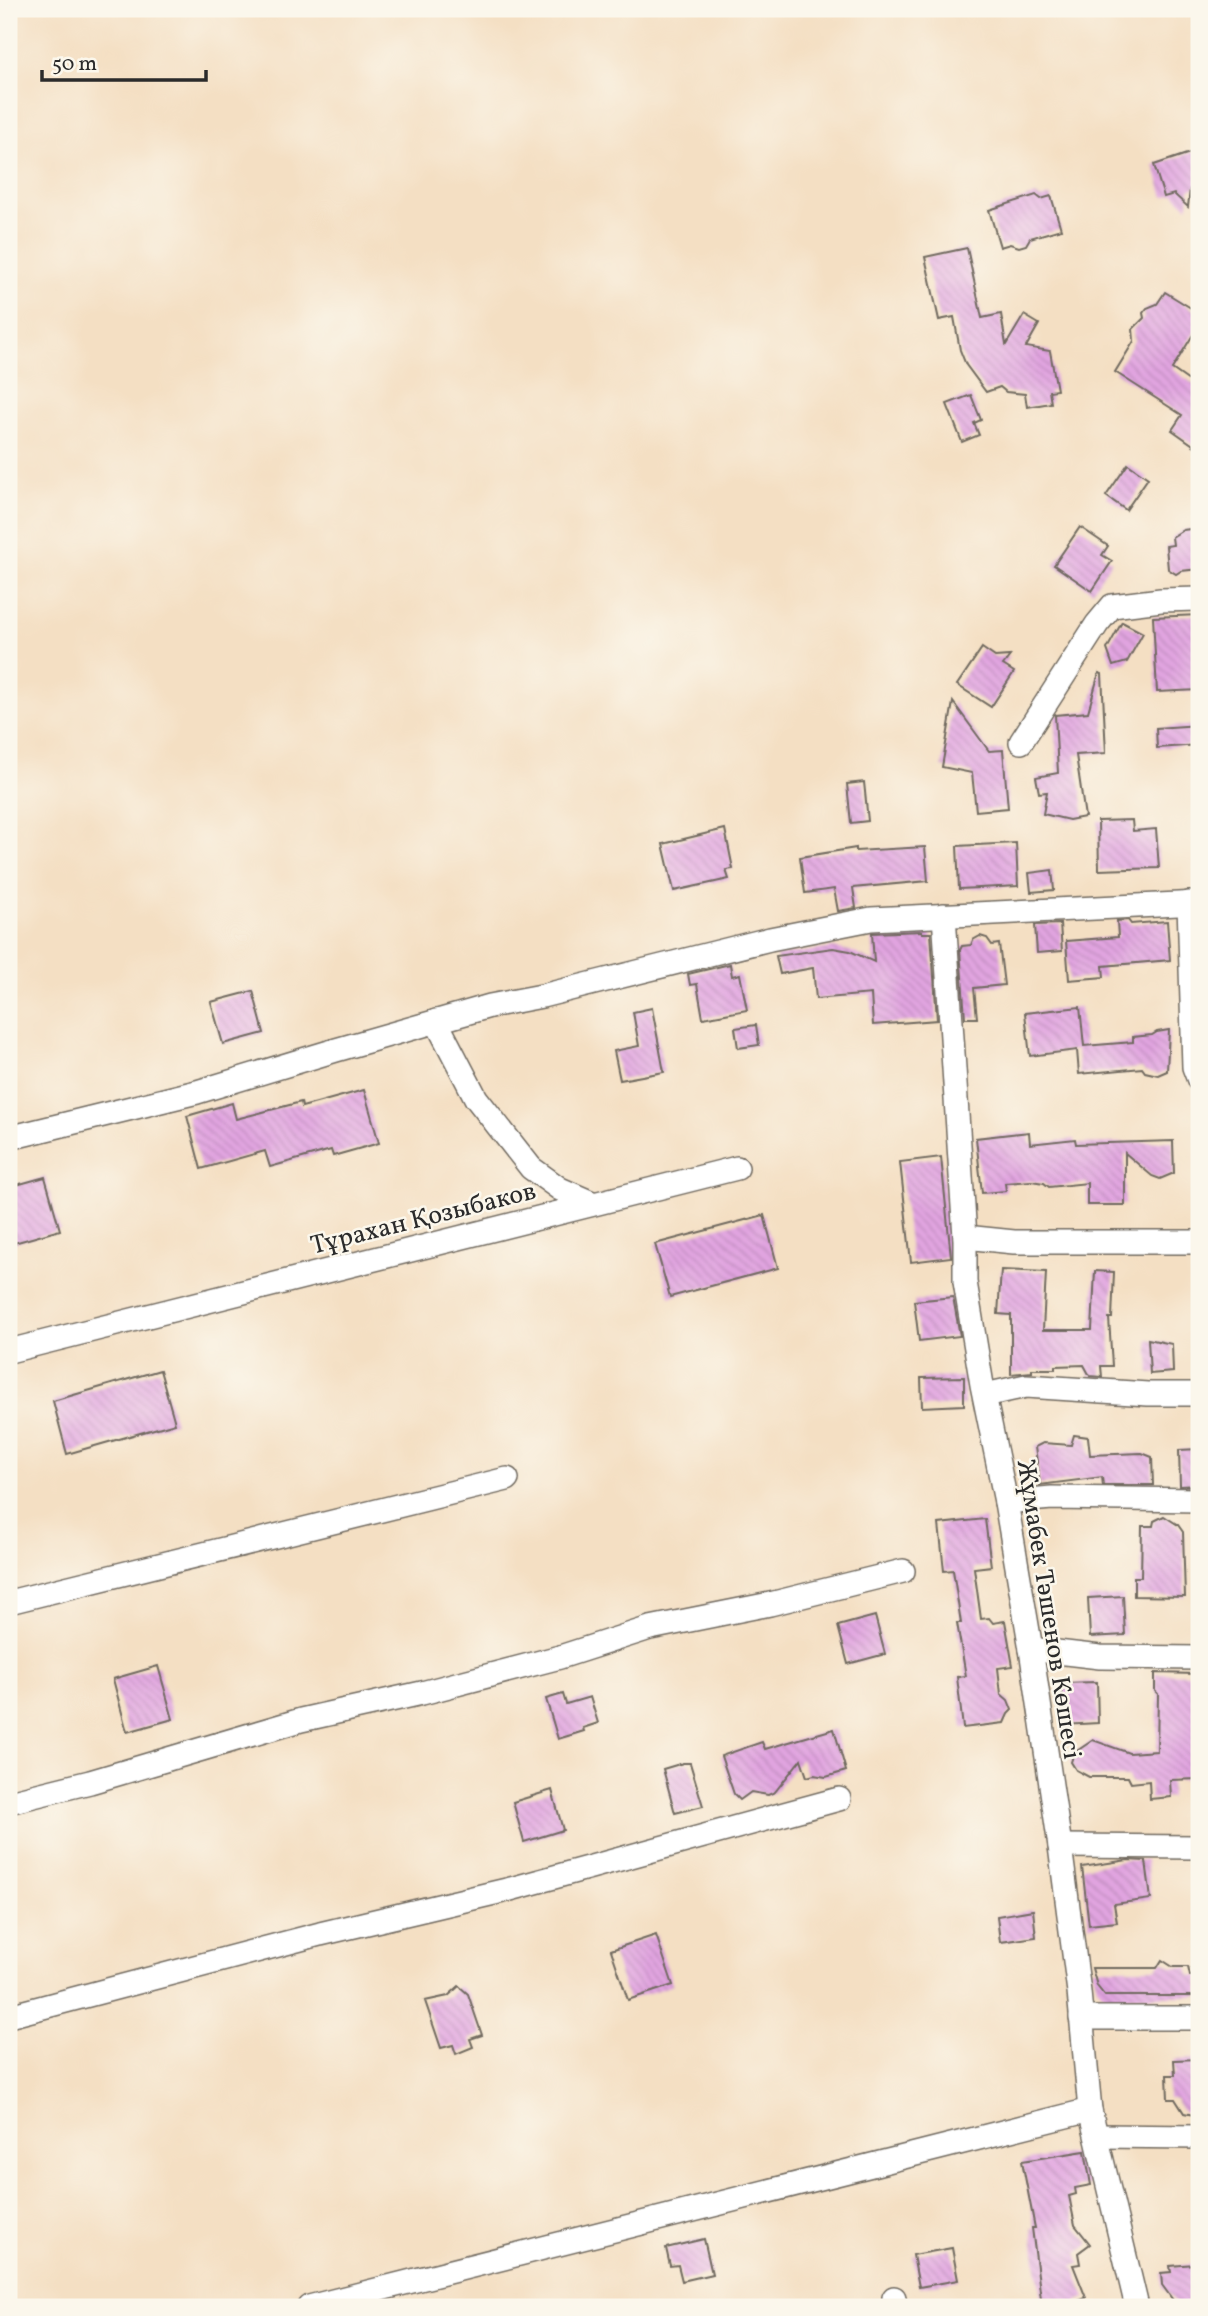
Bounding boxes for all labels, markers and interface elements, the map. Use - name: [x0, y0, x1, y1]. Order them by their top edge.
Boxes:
- scale bar: [42, 38, 206, 82]
- text: 50 m: [52, 50, 97, 79]
- street label: Тұрахан Қозыбаков: [307, 1174, 540, 1264]
- street label: Жұмабек Тәшенов Көшесі: [1007, 1457, 1090, 1762]

